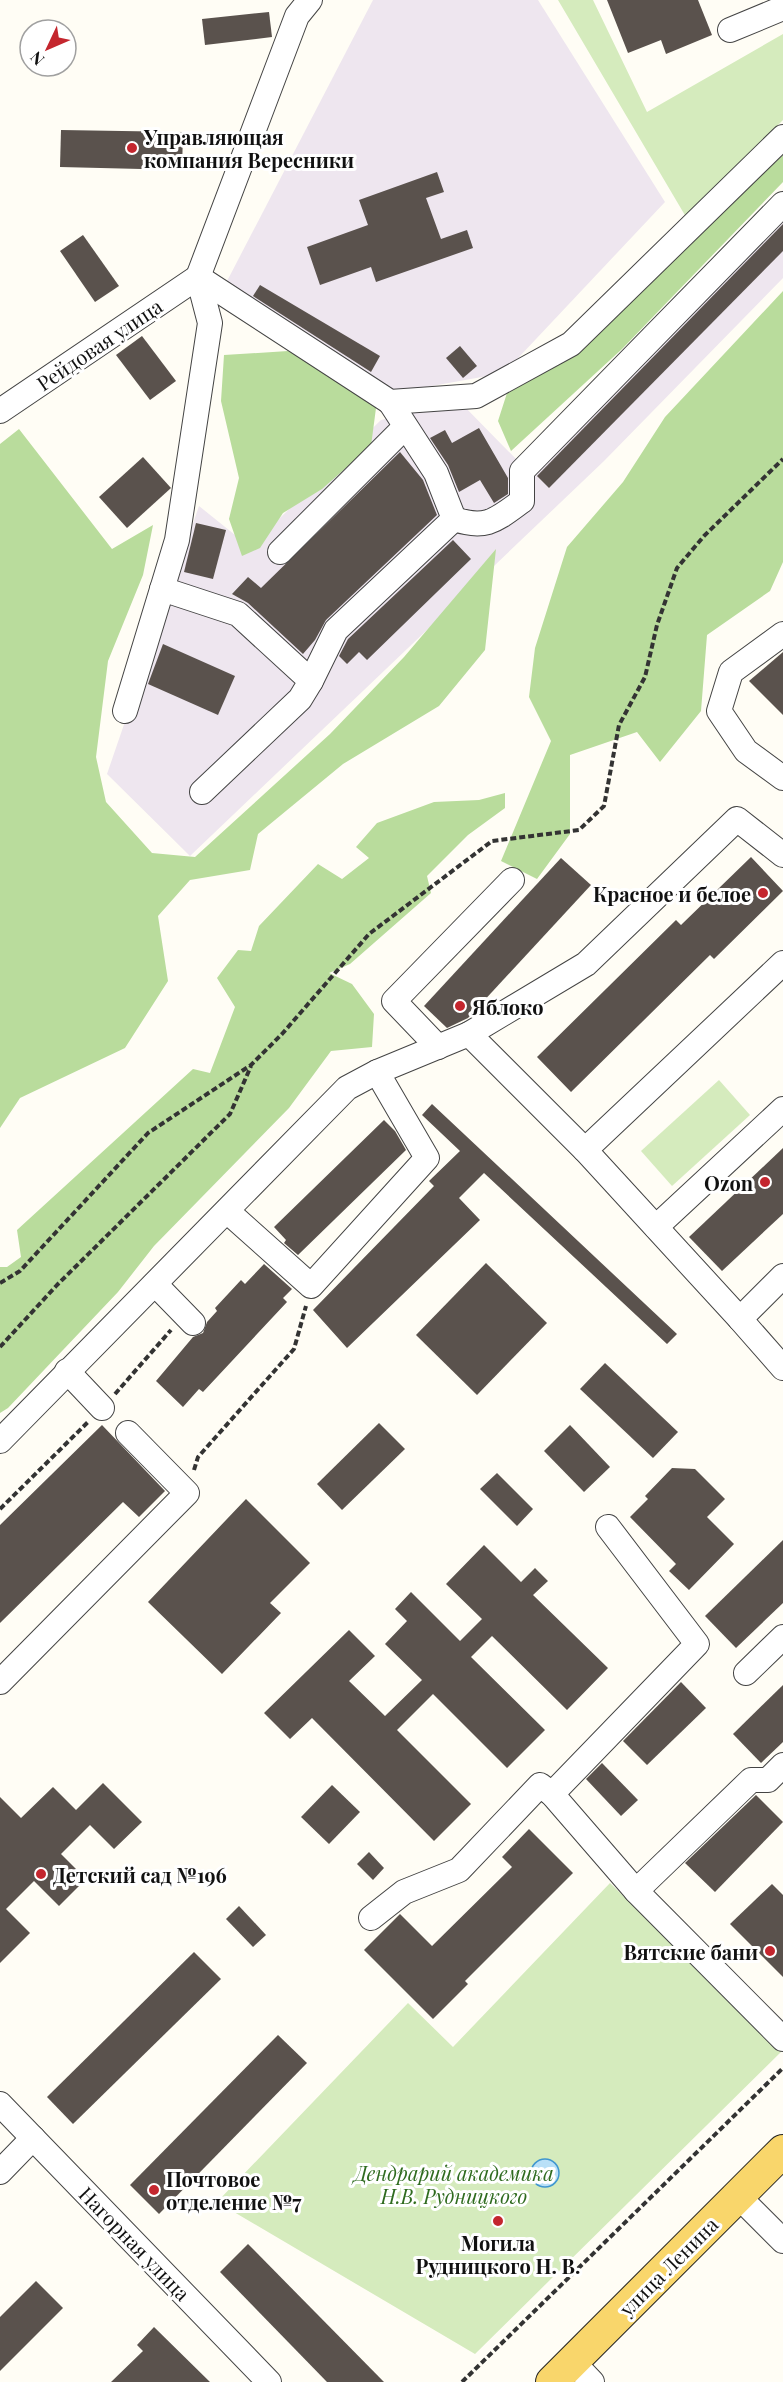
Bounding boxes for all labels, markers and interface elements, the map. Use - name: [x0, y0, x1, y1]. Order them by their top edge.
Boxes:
- north arrow: [18, 18, 78, 78]
- text: N: [25, 47, 48, 70]
- place label: Управляющая компания Вересники: [143, 123, 354, 173]
- marker: Управляющая компания Вересники: [125, 141, 139, 155]
- street label: Рейдовая улица: [31, 292, 167, 396]
- place label: Красное и белое: [593, 880, 751, 907]
- marker: Красное и белое: [756, 886, 770, 900]
- place label: Яблоко: [471, 993, 543, 1020]
- marker: Яблоко: [453, 999, 467, 1013]
- place label: Ozon: [704, 1169, 754, 1196]
- marker: Ozon: [758, 1175, 772, 1189]
- place label: Детский сад №196: [53, 1861, 227, 1888]
- marker: Детский сад №196: [34, 1867, 48, 1881]
- place label: Вятские бани: [624, 1938, 758, 1965]
- marker: Вятские бани: [763, 1944, 777, 1958]
- park label: Дендрарий академика Н.В. Рудницкого: [351, 2159, 554, 2209]
- place label: Почтовое отделение №7: [166, 2165, 302, 2215]
- street label: Нагорная улица: [74, 2180, 196, 2306]
- marker: Почтовое отделение №7: [147, 2183, 161, 2197]
- street label: улица Ленина: [612, 2211, 723, 2322]
- marker: Могила Рудницкого Н. В.: [491, 2214, 505, 2228]
- place label: Могила Рудницкого Н. В.: [416, 2229, 580, 2279]

